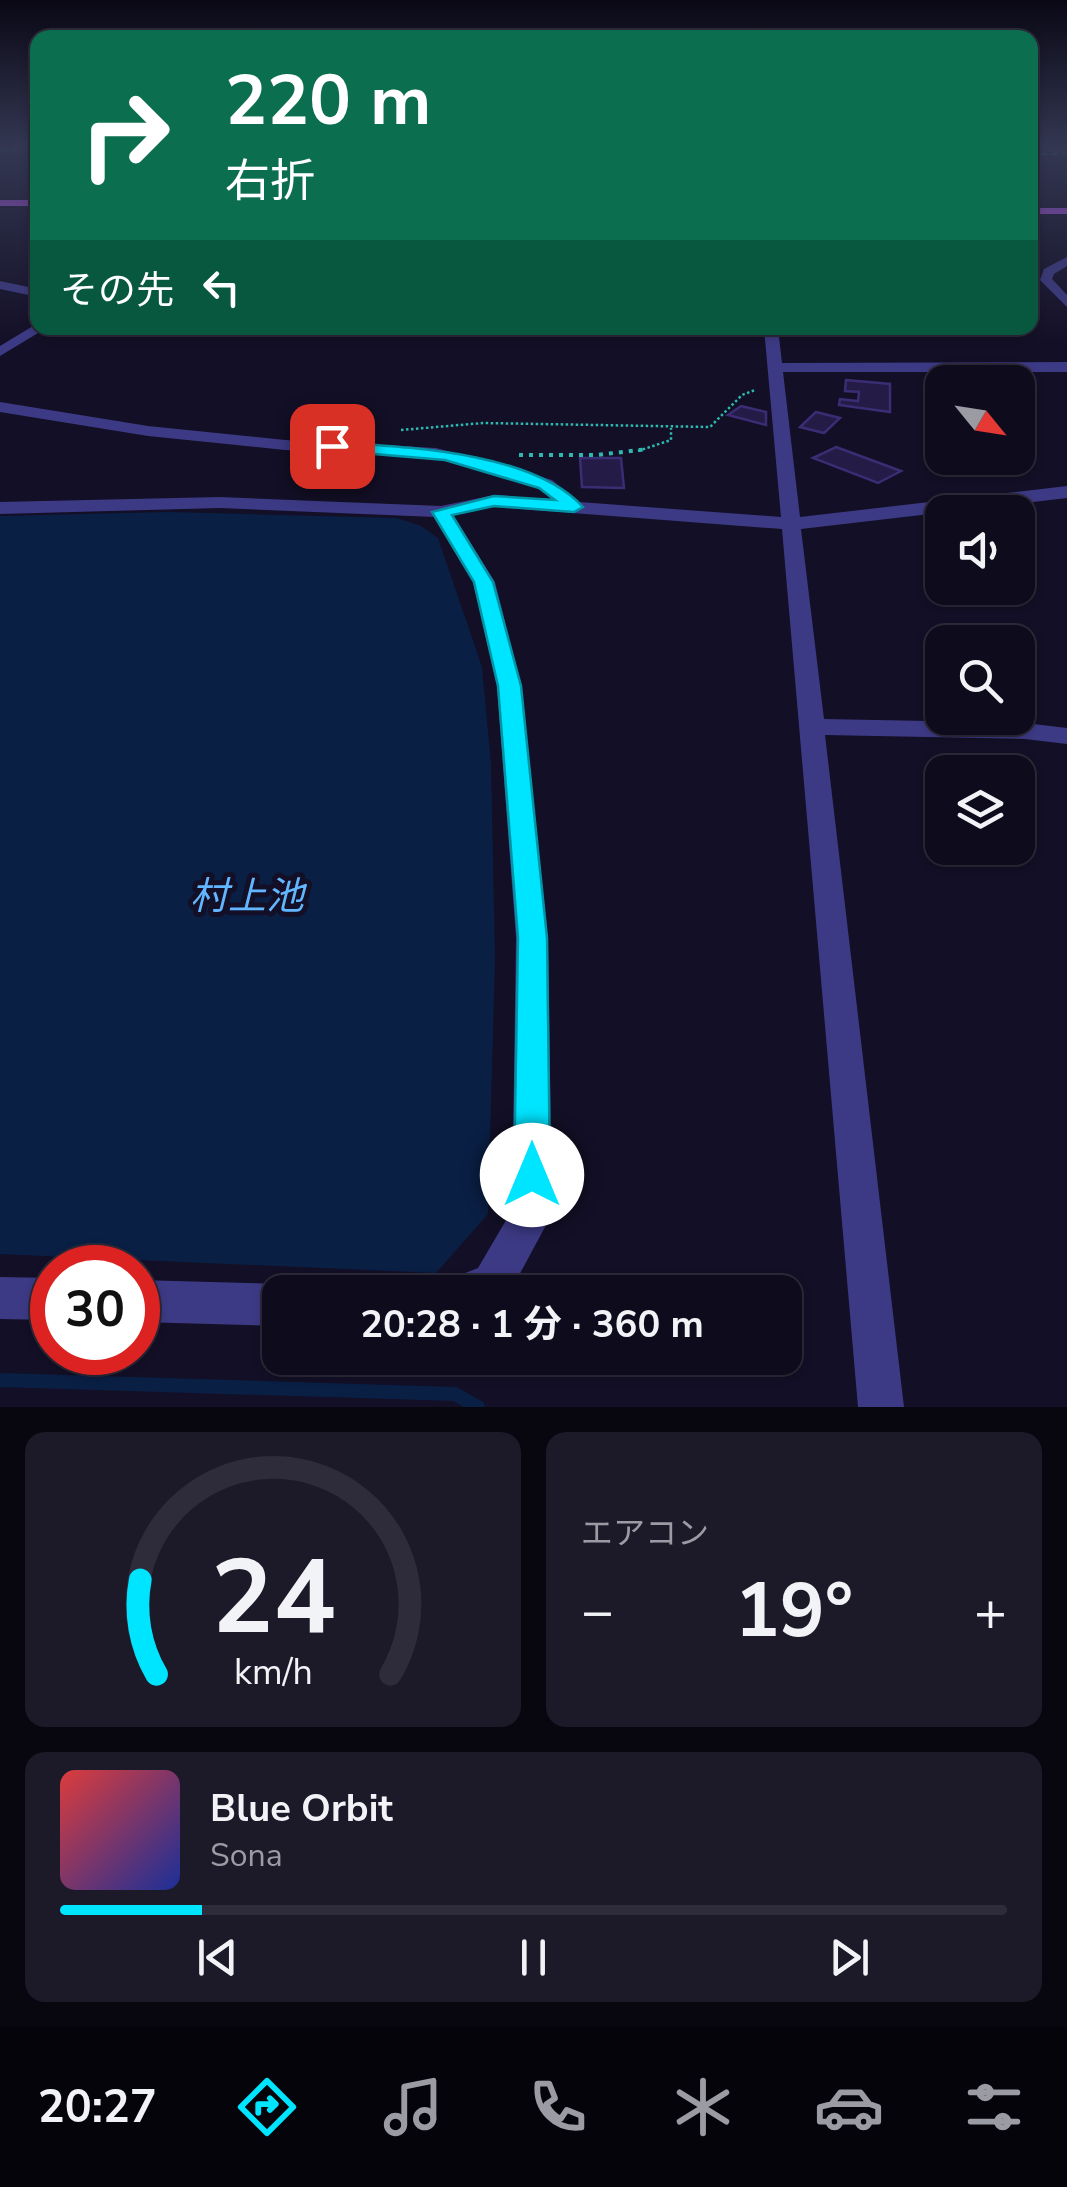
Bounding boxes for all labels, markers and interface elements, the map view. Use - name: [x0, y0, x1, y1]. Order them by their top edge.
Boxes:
- text: 220 m: [225, 53, 431, 149]
- icon: right: [60, 70, 190, 200]
- text: 右折: [225, 151, 315, 212]
- icon: left: [194, 260, 249, 315]
- text: その先: [60, 265, 174, 316]
- north arrow: [925, 365, 1035, 475]
- map controls: [925, 365, 1035, 865]
- pin: [290, 404, 375, 489]
- icon: arrive: [305, 419, 360, 474]
- button: sound: [925, 495, 1035, 605]
- button: search: [925, 625, 1035, 735]
- button: layers: [925, 755, 1035, 865]
- water label: 村上池: [190, 871, 308, 922]
- position arrow: [480, 1123, 584, 1227]
- speed limit sign: 30: [30, 1245, 160, 1375]
- text: 20:28 · 1 分 · 360 m: [360, 1299, 704, 1350]
- text: エアコン: [581, 1512, 709, 1555]
- text: 24: [211, 1527, 335, 1669]
- text: 19°: [735, 1560, 853, 1662]
- text: −: [581, 1574, 614, 1649]
- text: +: [974, 1574, 1007, 1649]
- text: km/h: [234, 1648, 312, 1697]
- text: Blue Orbit: [210, 1783, 393, 1834]
- text: Sona: [210, 1834, 283, 1877]
- icon: previous: [190, 1930, 245, 1985]
- icon: pause: [506, 1930, 561, 1985]
- icon: next: [822, 1930, 877, 1985]
- icon: directions: [232, 2072, 302, 2142]
- icon: music: [378, 2072, 448, 2142]
- icon: phone: [523, 2072, 593, 2142]
- icon: climate: [668, 2072, 738, 2142]
- icon: car: [814, 2072, 884, 2142]
- icon: filters: [959, 2072, 1029, 2142]
- text: 20:27: [38, 2077, 157, 2138]

